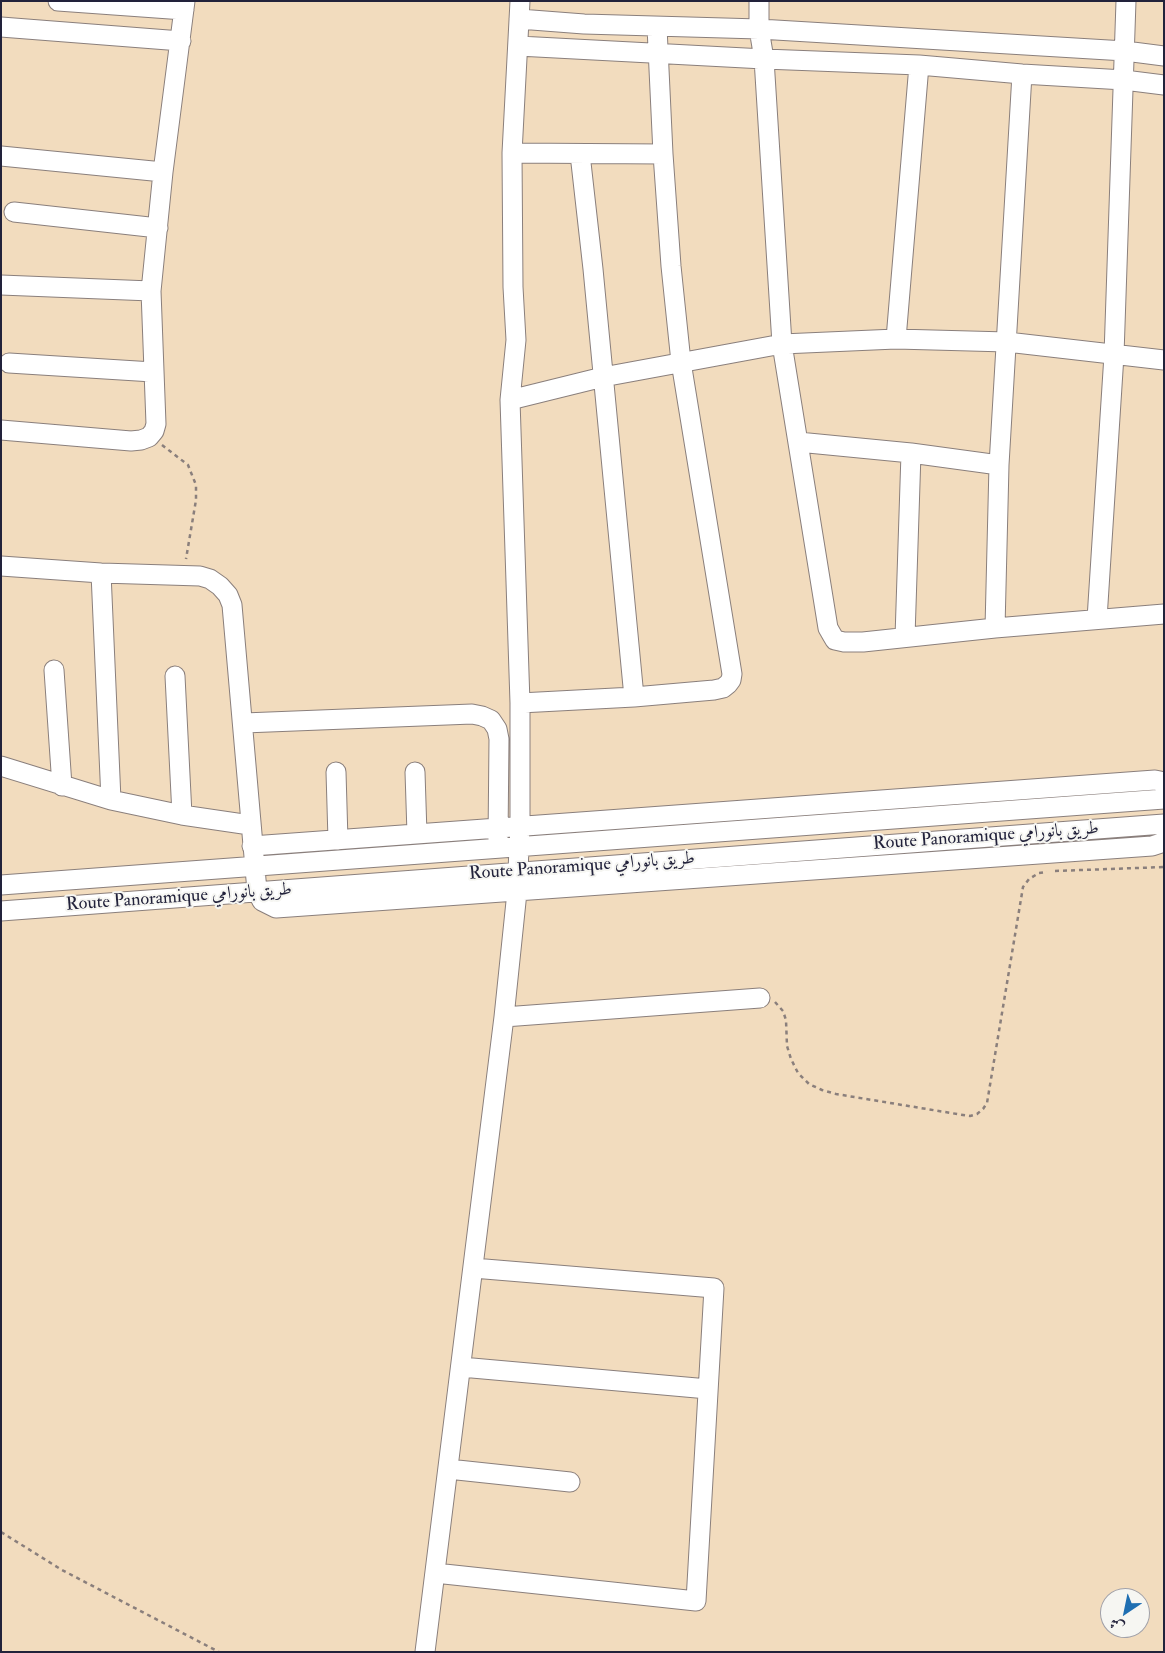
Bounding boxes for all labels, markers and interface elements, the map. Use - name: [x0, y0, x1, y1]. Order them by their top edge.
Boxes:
- street label: Route Panoramique طريق بانورامي: [872, 818, 1100, 856]
- street label: Route Panoramique طريق بانورامي: [468, 848, 696, 886]
- street label: Route Panoramique طريق بانورامي: [65, 879, 293, 917]
- north arrow: [1100, 1588, 1150, 1638]
- text: ش: [1106, 1614, 1127, 1636]

